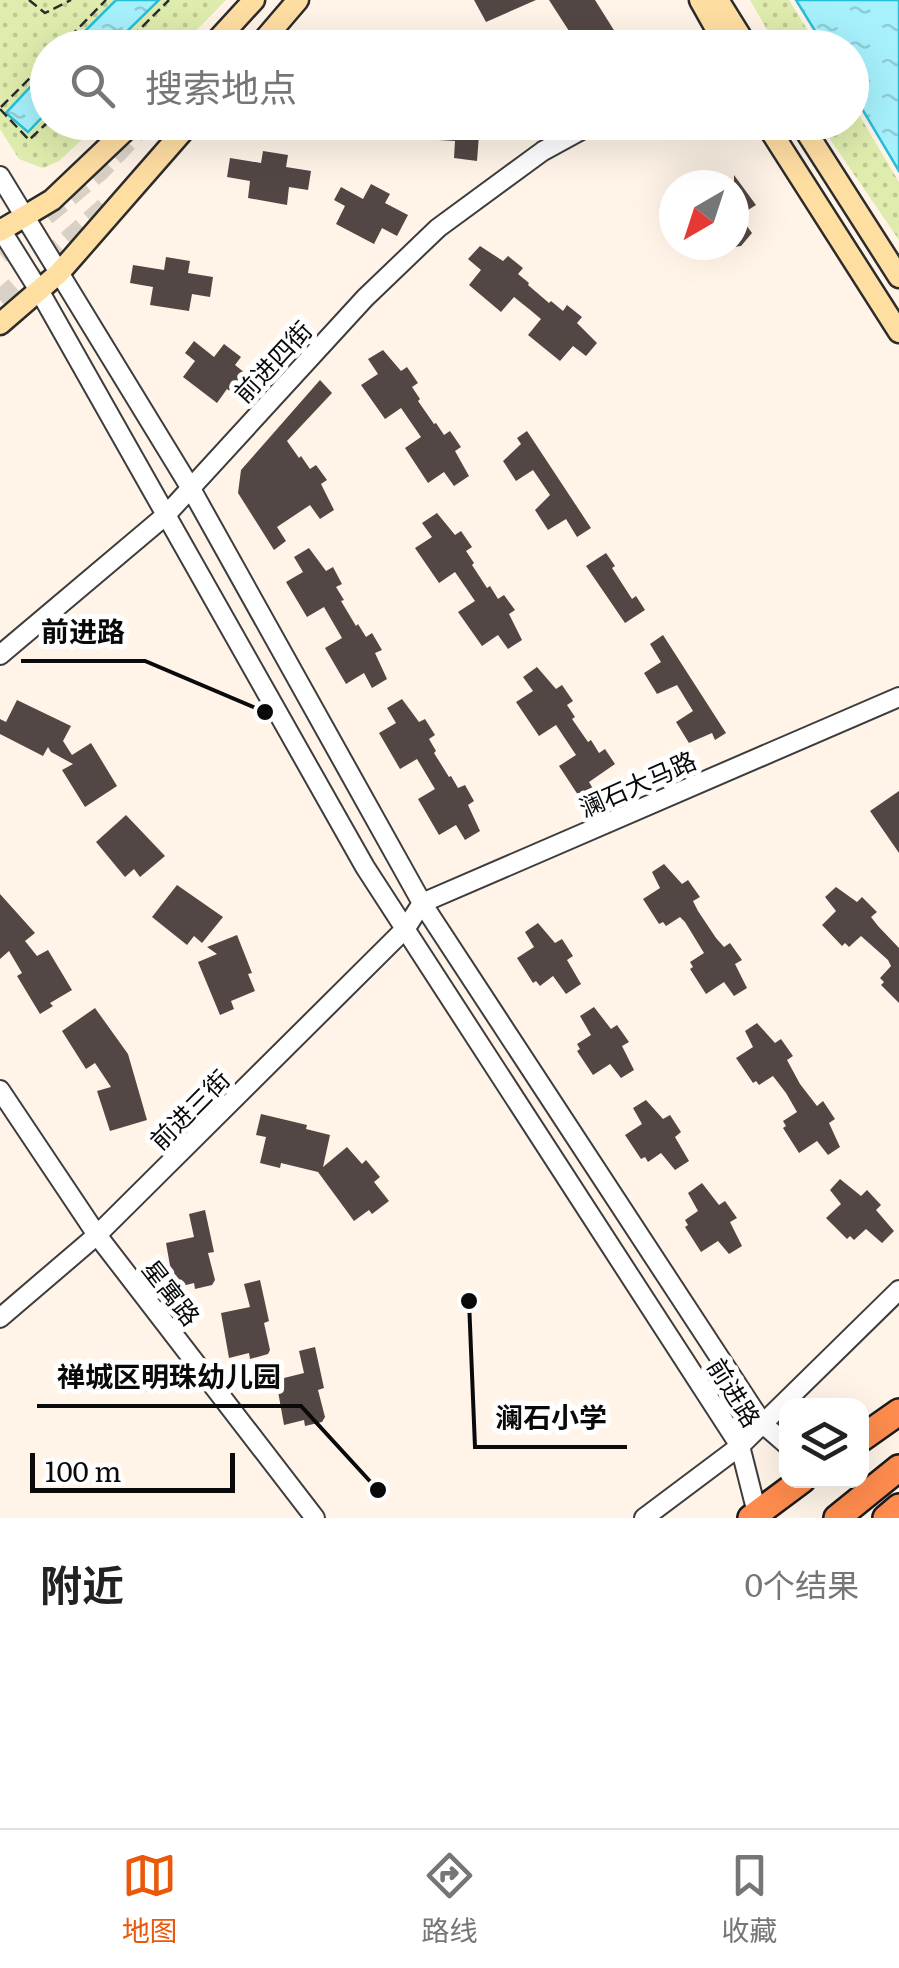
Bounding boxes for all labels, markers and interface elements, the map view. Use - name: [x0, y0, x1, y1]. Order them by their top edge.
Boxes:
- search box: [30, 30, 869, 140]
- text: 搜索地点: [145, 57, 297, 114]
- icon: search: [65, 58, 120, 113]
- north arrow: [659, 170, 749, 260]
- street label: 前进四街: [224, 312, 320, 410]
- callout: 前进路: [21, 603, 145, 661]
- text: 前进路: [41, 609, 125, 651]
- street label: 澜石大马路: [572, 741, 702, 825]
- street label: 前进三街: [141, 1061, 237, 1157]
- street label: 星寓路: [134, 1251, 210, 1333]
- callout: 禅城区明珠幼儿园: [37, 1348, 301, 1406]
- street label: 前进路: [699, 1350, 771, 1434]
- text: 禅城区明珠幼儿园: [57, 1354, 281, 1396]
- callout: 澜石小学: [475, 1389, 627, 1447]
- text: 澜石小学: [495, 1395, 607, 1437]
- map controls: [779, 1398, 869, 1488]
- button: layers: [779, 1398, 869, 1488]
- scale bar: [30, 1448, 235, 1492]
- text: 100 m: [45, 1449, 122, 1491]
- text: 附近: [40, 1552, 124, 1614]
- text: 0个结果: [745, 1559, 859, 1607]
- tab: 地图: [122, 1848, 178, 1950]
- tab: 路线: [421, 1848, 477, 1950]
- tab: 收藏: [721, 1848, 777, 1950]

